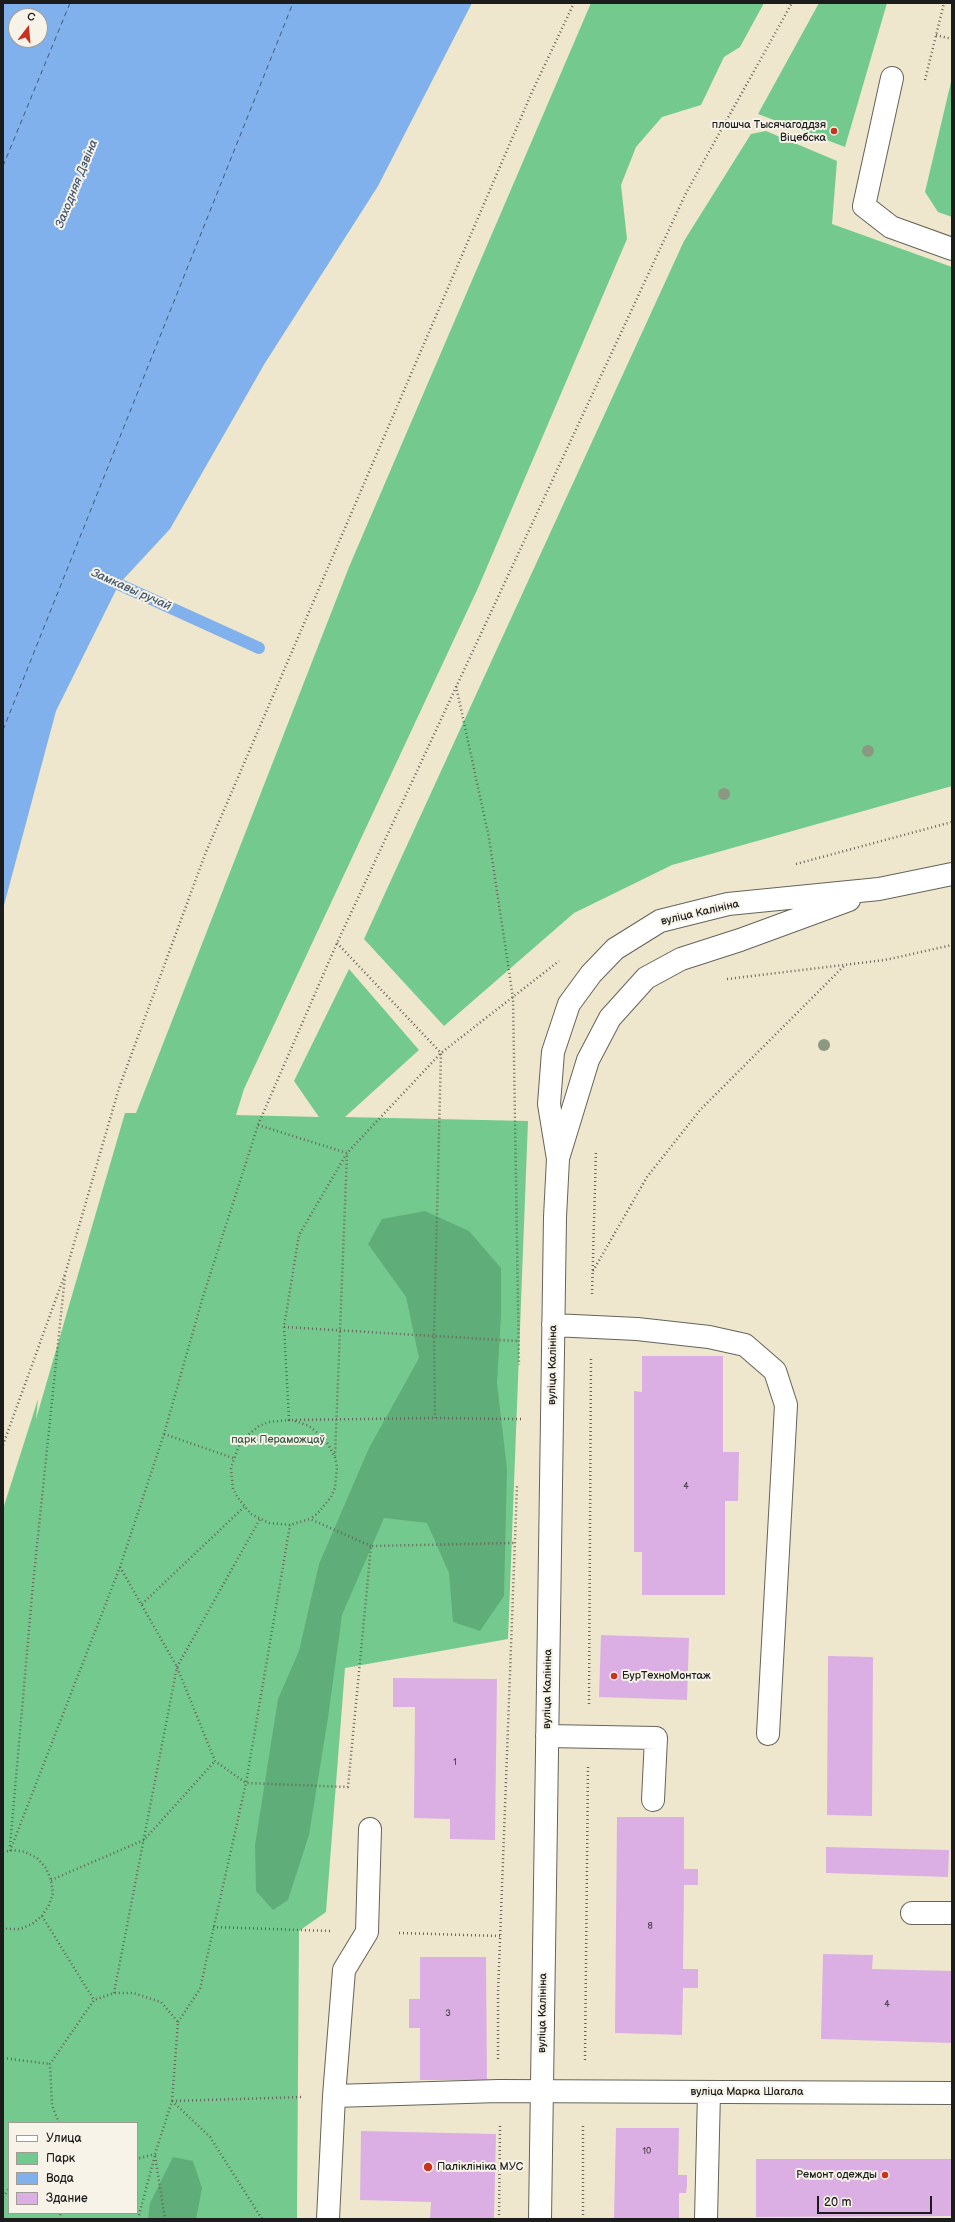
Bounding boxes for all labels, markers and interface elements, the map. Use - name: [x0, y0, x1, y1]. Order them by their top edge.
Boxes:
- north arrow: [8, 8, 48, 48]
- text: С: [26, 10, 37, 24]
- place label: плошча Тысячагоддзя Віцебска: [712, 118, 826, 144]
- marker: плошча Тысячагоддзя Віцебска: [829, 126, 839, 136]
- water label: Заходняя Дзвіна: [53, 138, 101, 230]
- water label: Замкавы ручай: [89, 566, 173, 614]
- street label: вуліца Калініна: [660, 898, 740, 928]
- street label: вуліца Калініна: [546, 1325, 560, 1405]
- park label: парк Пераможцаў: [231, 1433, 325, 1447]
- house number: 4: [683, 1482, 689, 1492]
- street label: вуліца Калініна: [541, 1649, 555, 1729]
- place label: БурТехноМонтаж: [622, 1669, 711, 1683]
- marker: БурТехноМонтаж: [609, 1671, 619, 1681]
- house number: 1: [453, 1758, 457, 1768]
- house number: 8: [647, 1922, 653, 1932]
- street label: вуліца Калініна: [536, 1973, 550, 2053]
- house number: 4: [884, 2000, 890, 2010]
- house number: 3: [445, 2009, 451, 2019]
- street label: вуліца Марка Шагала: [690, 2085, 804, 2099]
- legend: [8, 2122, 138, 2214]
- text: Улица: [46, 2131, 82, 2146]
- house number: 10: [643, 2147, 651, 2157]
- text: Парк: [46, 2151, 75, 2166]
- place label: Паліклініка МУС: [437, 2160, 523, 2174]
- marker: Паліклініка МУС: [422, 2161, 434, 2173]
- place label: Ремонт одежды: [796, 2168, 877, 2182]
- marker: Ремонт одежды: [880, 2170, 890, 2180]
- text: Вода: [46, 2171, 74, 2186]
- scale bar: [819, 2188, 934, 2214]
- text: Здание: [46, 2191, 88, 2206]
- text: 20 m: [824, 2195, 851, 2210]

